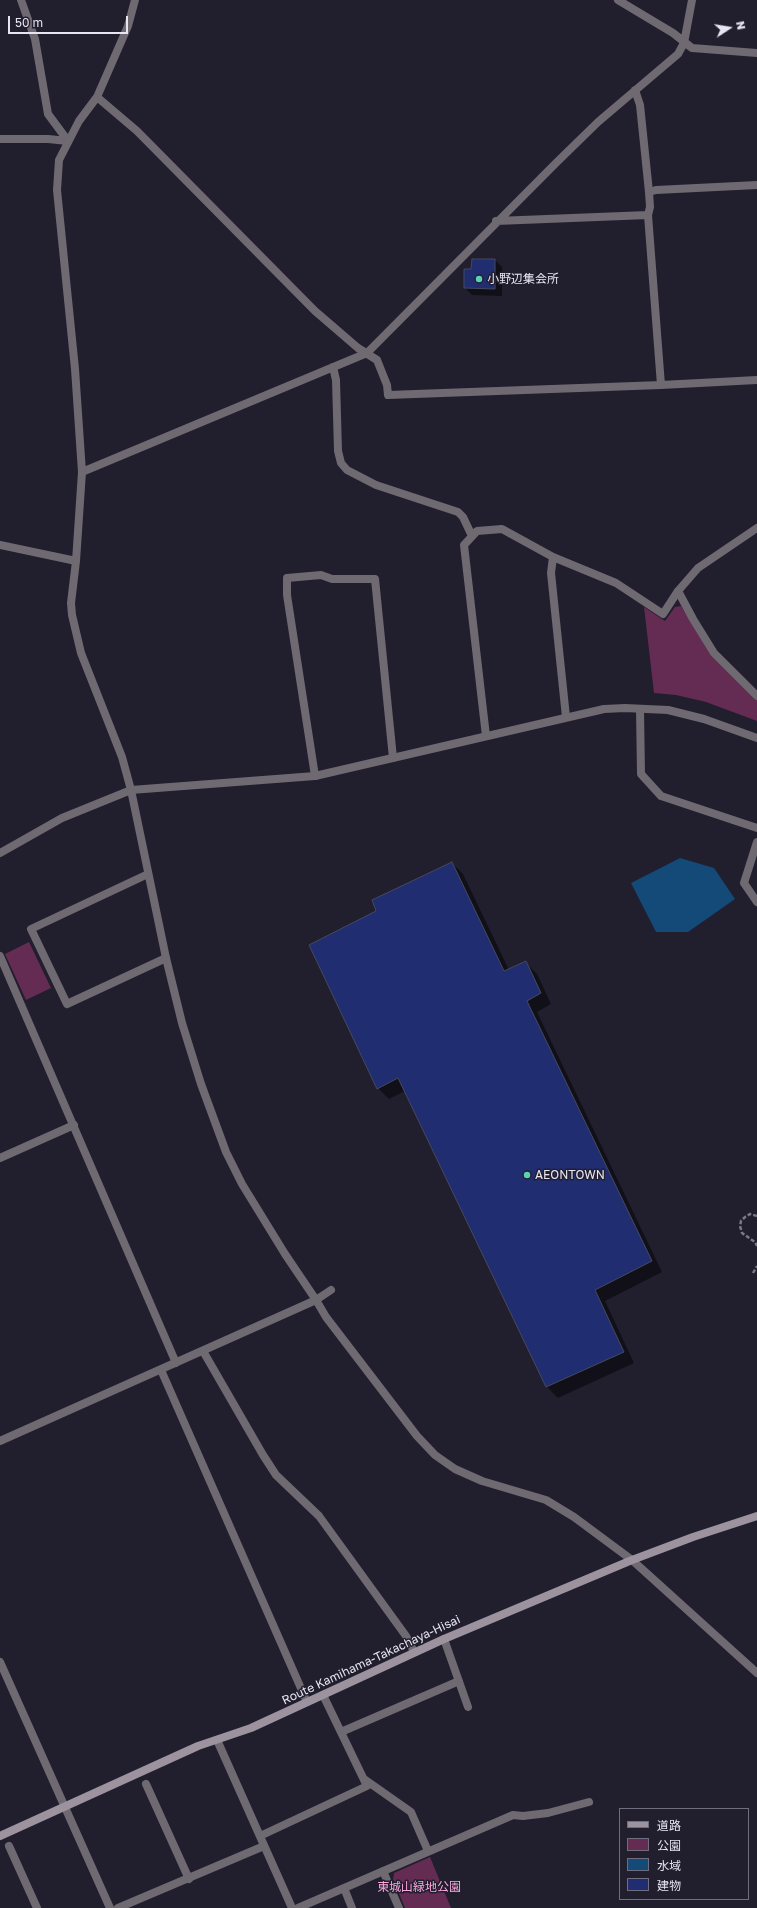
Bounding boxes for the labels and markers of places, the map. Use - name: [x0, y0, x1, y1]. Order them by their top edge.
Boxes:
- place label: 小野辺集会所: [487, 272, 559, 286]
- marker: 小野辺集会所: [474, 274, 484, 284]
- place label: AEONTOWN: [535, 1168, 605, 1182]
- marker: AEONTOWN: [522, 1170, 532, 1180]

